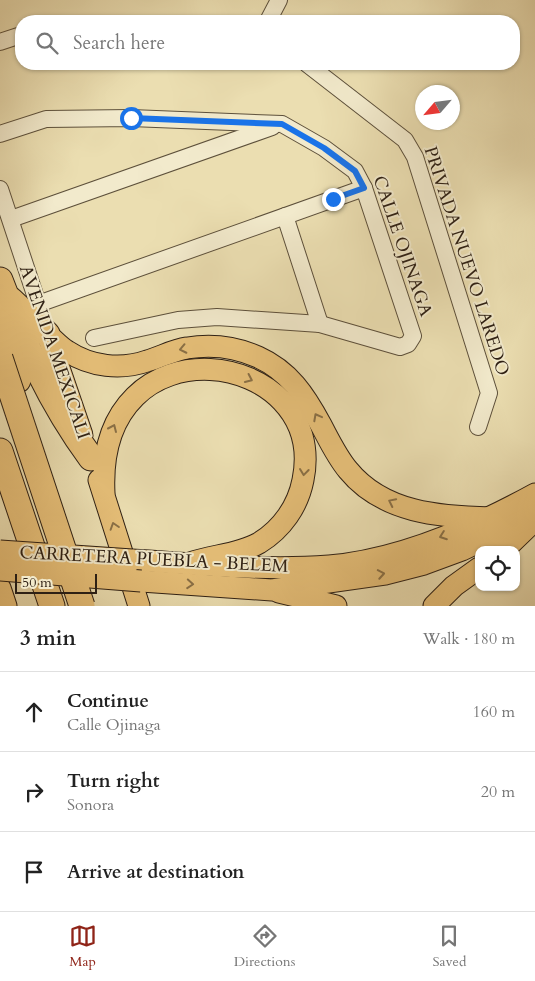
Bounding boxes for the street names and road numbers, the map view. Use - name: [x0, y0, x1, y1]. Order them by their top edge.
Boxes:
- street label: PRIVADA NUEVO LAREDO: [418, 143, 515, 379]
- street label: CALLE OJINAGA: [367, 172, 438, 320]
- street label: AVENIDA MEXICALI: [13, 262, 96, 443]
- street label: CARRETERA PUEBLA - BELEM: [19, 540, 289, 579]

